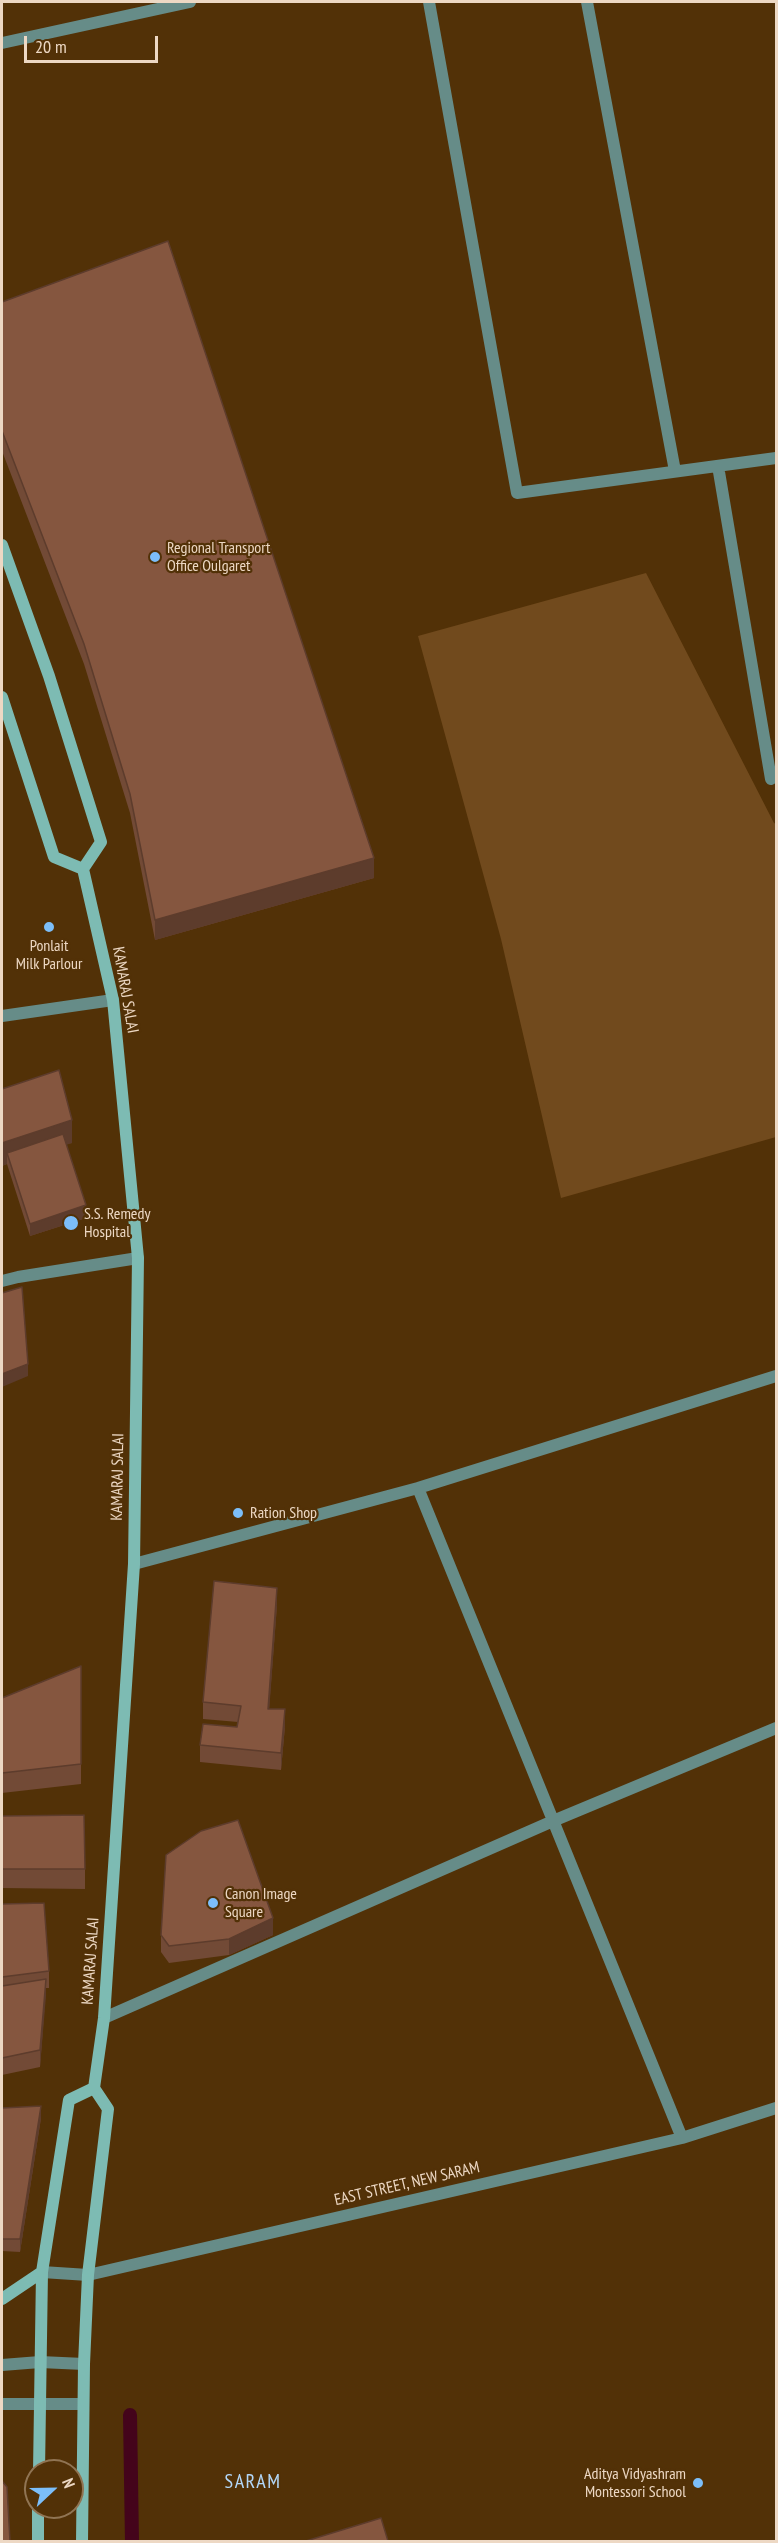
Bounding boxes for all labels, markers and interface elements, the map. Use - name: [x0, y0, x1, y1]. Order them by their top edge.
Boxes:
- scale bar: [27, 24, 160, 62]
- text: 20 m: [35, 35, 67, 58]
- place label: Regional Transport Office Oulgaret: [167, 538, 270, 576]
- marker: Regional Transport Office Oulgaret: [148, 550, 162, 564]
- marker: Ponlait Milk Parlour: [42, 920, 56, 934]
- place label: Ponlait Milk Parlour: [16, 936, 82, 974]
- street label: KAMARAJ SALAI: [108, 945, 142, 1035]
- place label: S.S. Remedy Hospital: [84, 1204, 150, 1242]
- marker: S.S. Remedy Hospital: [62, 1214, 80, 1232]
- street label: KAMARAJ SALAI: [108, 1433, 128, 1521]
- place label: Ration Shop: [250, 1503, 317, 1523]
- marker: Ration Shop: [231, 1506, 245, 1520]
- place label: Canon Image Square: [225, 1884, 297, 1922]
- marker: Canon Image Square: [206, 1896, 220, 1910]
- street label: KAMARAJ SALAI: [78, 1917, 104, 2005]
- street label: EAST STREET, NEW SARAM: [332, 2158, 482, 2210]
- north arrow: [24, 2459, 84, 2519]
- place label: Aditya Vidyashram Montessori School: [584, 2464, 686, 2502]
- district label: SARAM: [225, 2470, 281, 2494]
- text: N: [58, 2475, 80, 2491]
- marker: Aditya Vidyashram Montessori School: [691, 2476, 705, 2490]

